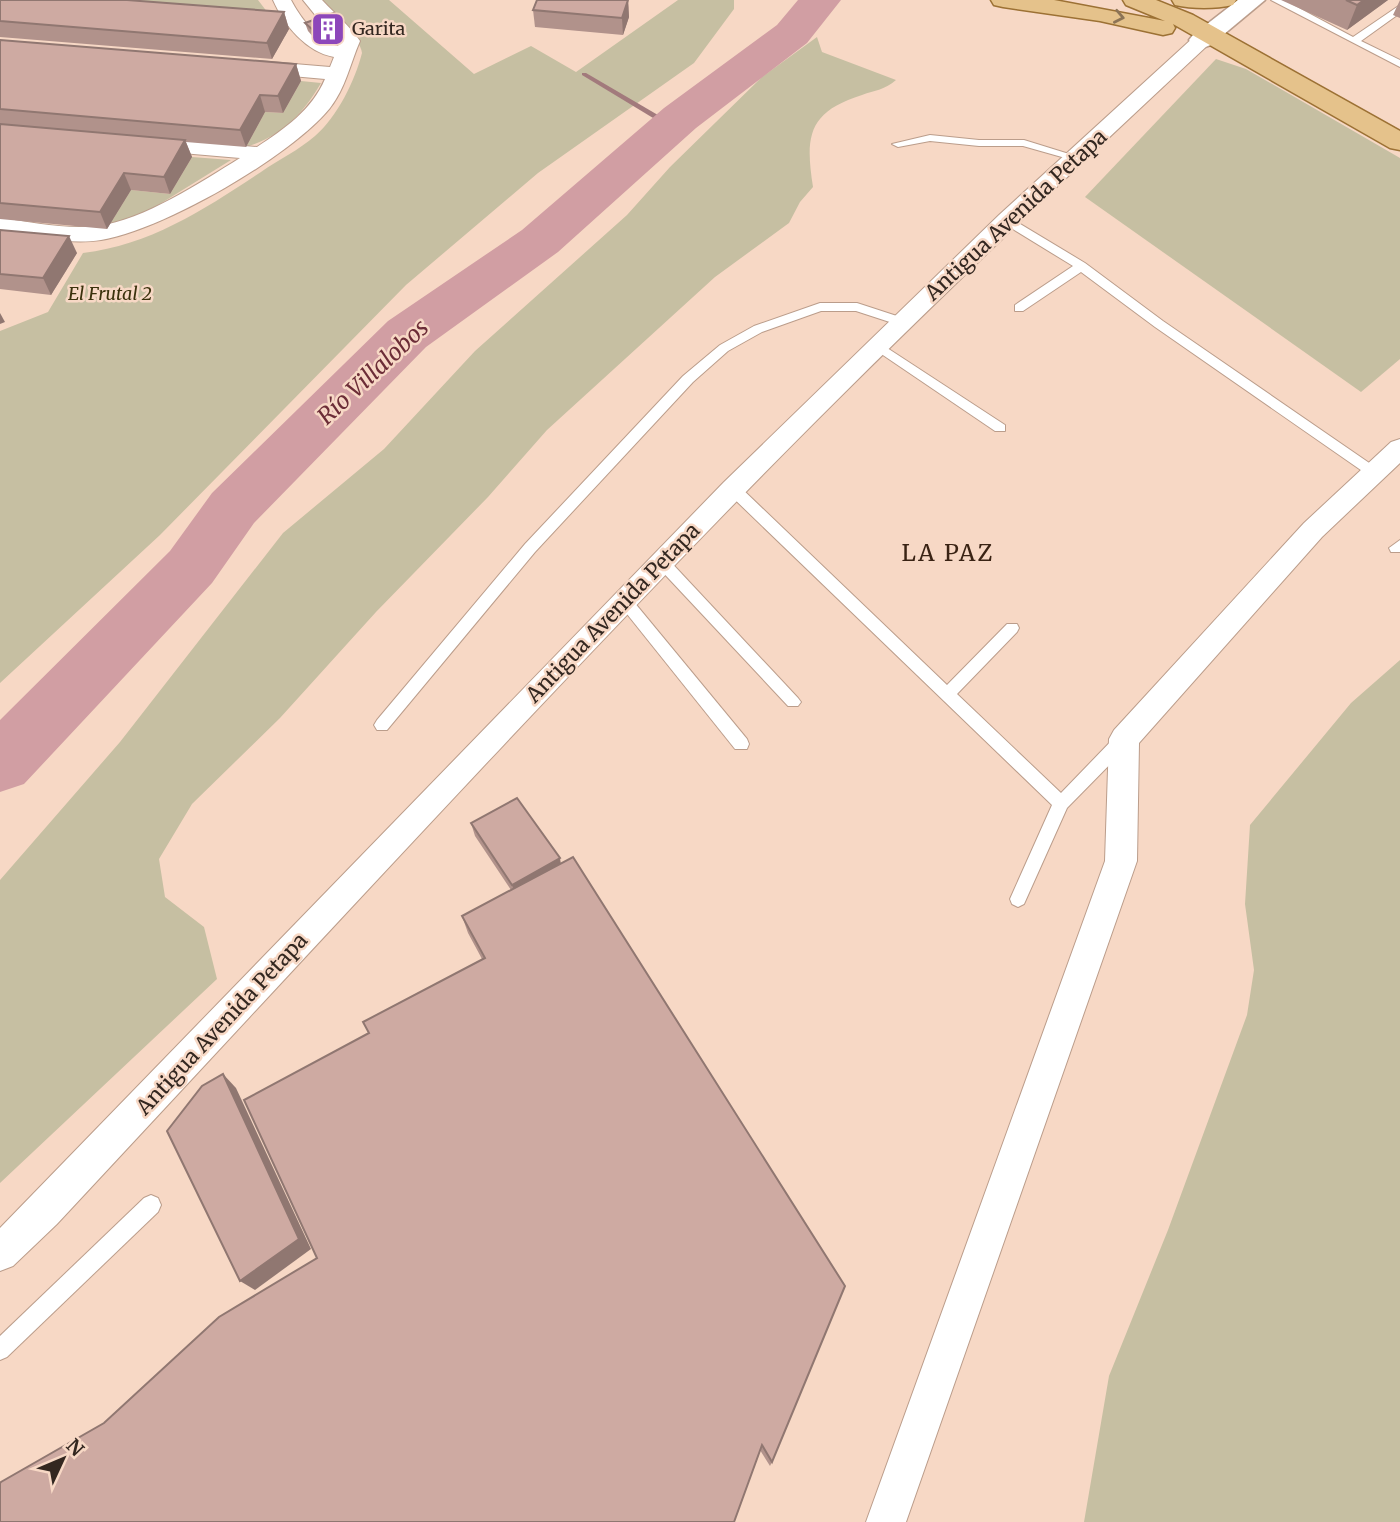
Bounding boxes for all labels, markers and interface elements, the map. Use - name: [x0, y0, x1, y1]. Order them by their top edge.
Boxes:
- one-way arrow: [1113, 9, 1125, 24]
- building icon: Garita: [309, 10, 347, 48]
- place label: Garita: [352, 17, 406, 40]
- street label: Antigua Avenida Petapa: [918, 123, 1112, 307]
- park label: El Frutal 2: [68, 282, 152, 305]
- water label: Río Villalobos: [311, 313, 434, 430]
- street label: Antigua Avenida Petapa: [519, 517, 705, 709]
- district label: LA PAZ: [902, 538, 994, 567]
- street label: Antigua Avenida Petapa: [129, 927, 313, 1121]
- north arrow: [28, 1424, 98, 1494]
- text: N: [61, 1433, 89, 1461]

